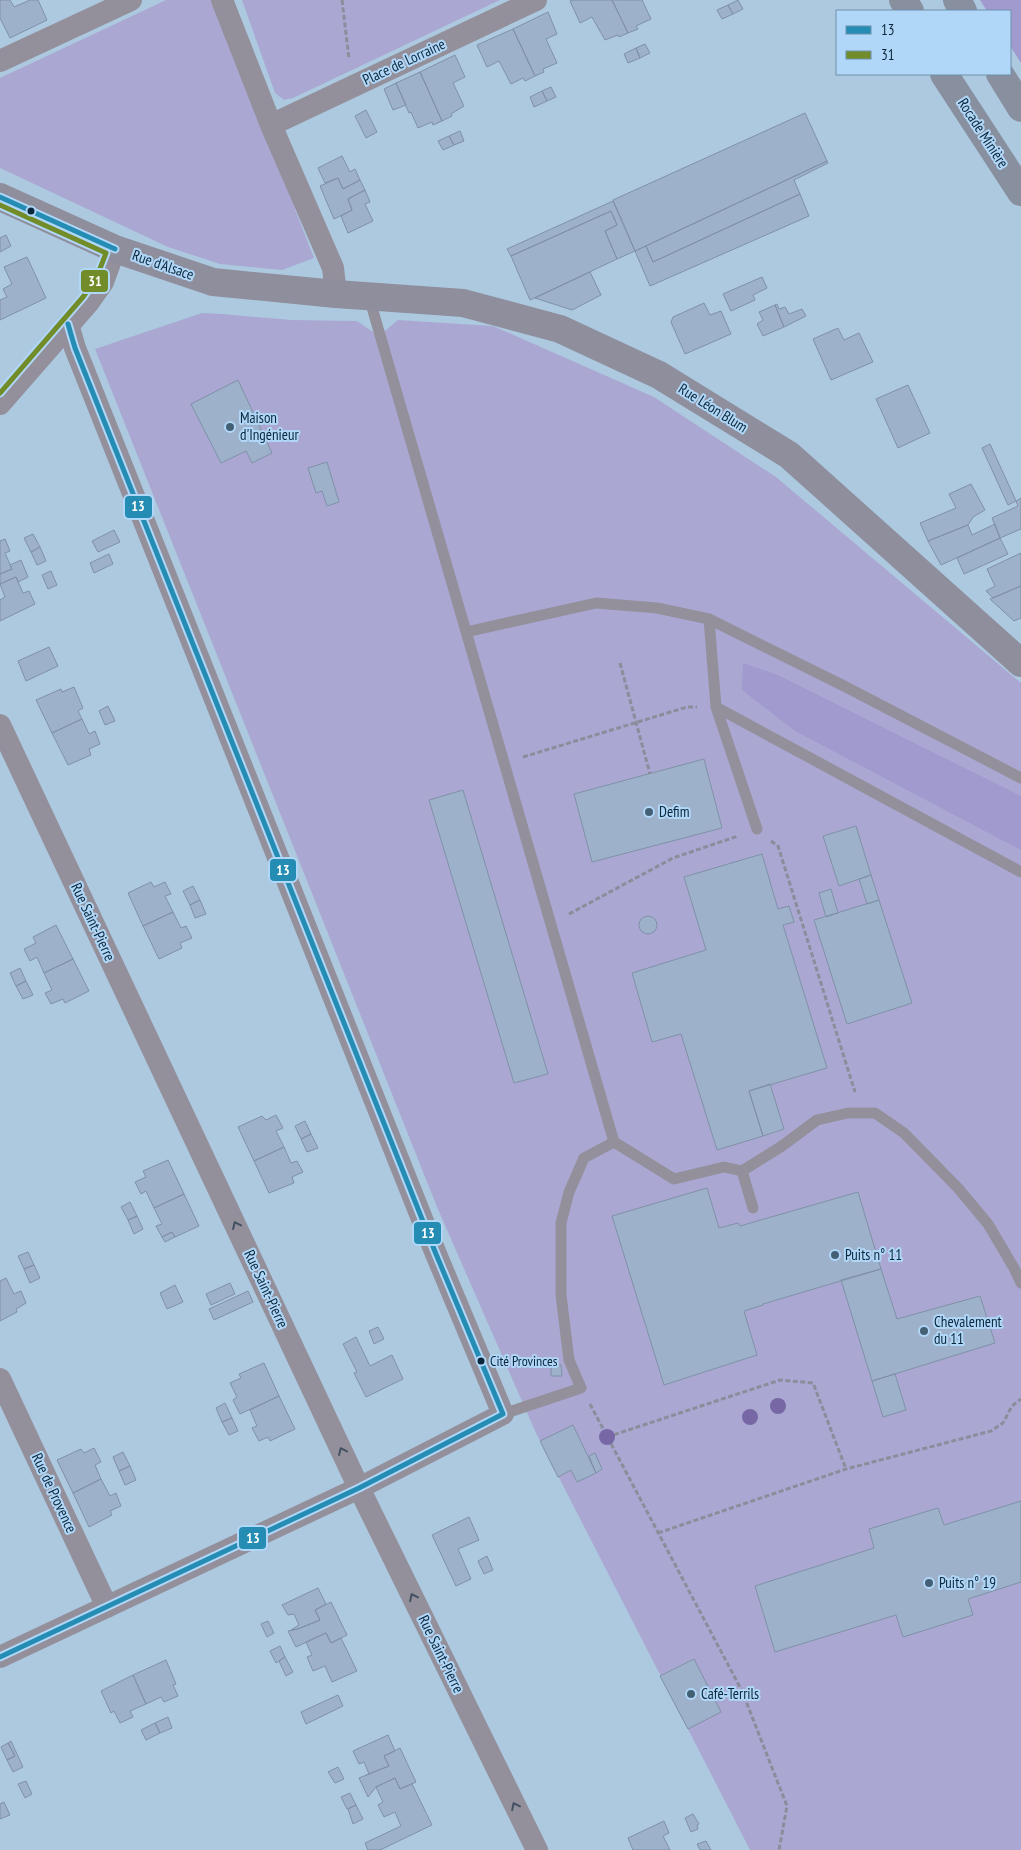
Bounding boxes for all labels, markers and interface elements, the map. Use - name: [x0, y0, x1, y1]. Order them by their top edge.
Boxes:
- legend: [836, 10, 1011, 75]
- text: 13: [881, 20, 895, 39]
- street label: Place de Lorraine: [359, 34, 448, 89]
- text: 31: [881, 45, 895, 64]
- street label: Rocade Minière: [954, 94, 1013, 171]
- unlabelled marker: [26, 206, 36, 216]
- street label: Rue d'Alsace: [130, 245, 196, 284]
- line badge: 31: [80, 269, 109, 293]
- text: 31: [88, 272, 102, 290]
- street label: Rue Léon Blum: [675, 379, 751, 436]
- place label: Maison d'Ingénieur: [240, 408, 300, 444]
- marker: Maison d'Ingénieur: [224, 421, 236, 433]
- line badge: 13: [124, 495, 153, 519]
- text: 13: [131, 497, 145, 515]
- place label: Defim: [659, 802, 689, 821]
- marker: Defim: [643, 806, 655, 818]
- line badge: 13: [269, 858, 297, 882]
- text: 13: [276, 861, 290, 879]
- street label: Rue Saint-Pierre: [67, 880, 120, 964]
- one-way arrow: [231, 1221, 242, 1230]
- line badge: 13: [413, 1221, 442, 1245]
- text: 13: [421, 1224, 435, 1242]
- place label: Puits n° 11: [845, 1245, 902, 1264]
- street label: Rue Saint-Pierre: [240, 1247, 293, 1331]
- marker: Puits n° 11: [829, 1249, 841, 1261]
- place label: Chevalement du 11: [934, 1312, 1002, 1348]
- marker: Chevalement du 11: [918, 1325, 930, 1337]
- place label: Cité Provinces: [490, 1352, 558, 1370]
- marker: Cité Provinces: [476, 1356, 486, 1366]
- one-way arrow: [338, 1447, 348, 1456]
- street label: Rue de Provence: [28, 1450, 81, 1536]
- line badge: 13: [238, 1526, 267, 1550]
- text: 13: [246, 1529, 260, 1547]
- place label: Puits n° 19: [939, 1573, 996, 1592]
- marker: Puits n° 19: [923, 1577, 935, 1589]
- one-way arrow: [409, 1594, 419, 1603]
- street label: Rue Saint-Pierre: [414, 1612, 468, 1696]
- place label: Café-Terrils: [701, 1684, 759, 1703]
- marker: Café-Terrils: [685, 1688, 697, 1700]
- one-way arrow: [511, 1802, 522, 1811]

